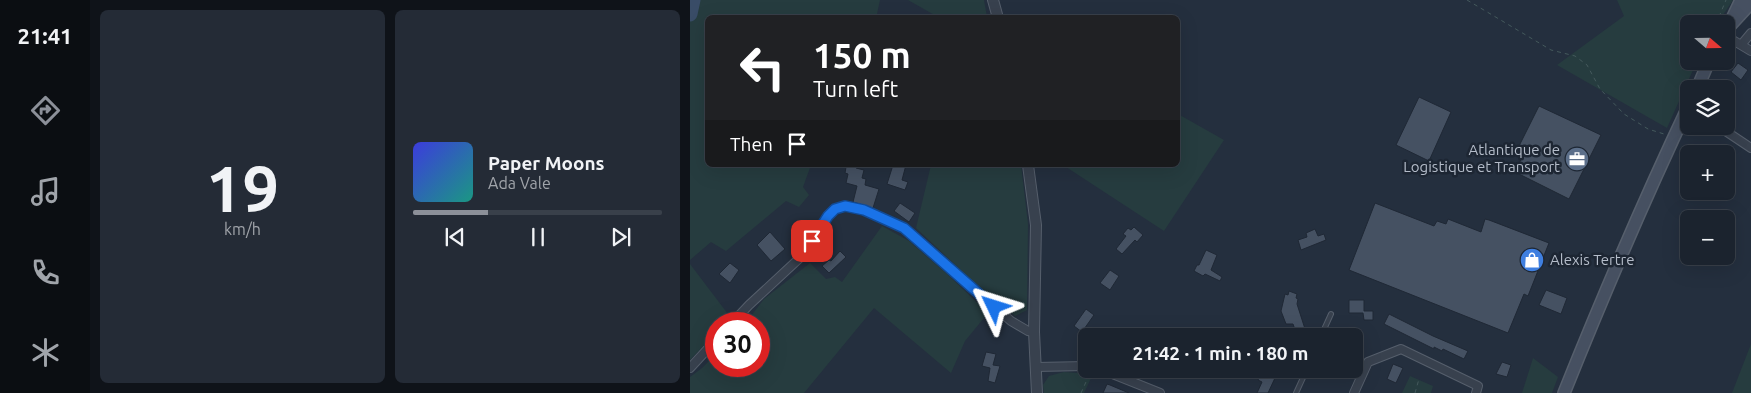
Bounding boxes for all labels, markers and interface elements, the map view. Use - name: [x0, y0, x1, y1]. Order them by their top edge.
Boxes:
- north arrow: [1680, 15, 1735, 70]
- map controls: [1680, 15, 1735, 265]
- text: 21:41: [17, 23, 73, 48]
- icon: left: [730, 35, 795, 100]
- text: 150 m: [813, 35, 911, 75]
- text: Turn left: [813, 76, 898, 101]
- button: layers: [1680, 80, 1735, 135]
- icon: directions: [28, 93, 63, 128]
- icon: arrive: [783, 130, 811, 158]
- text: Then: [730, 133, 773, 155]
- place label: Atlantique de Logistique et Transport: [1403, 141, 1560, 175]
- button: +: [1680, 145, 1735, 200]
- office icon: Atlantique de Logistique et Transport: [1564, 146, 1590, 172]
- text: 19: [206, 151, 279, 224]
- text: Paper Moons: [488, 152, 605, 174]
- icon: music: [28, 174, 63, 209]
- text: Ada Vale: [488, 174, 551, 192]
- button: −: [1680, 210, 1735, 265]
- text: km/h: [224, 220, 261, 238]
- pin: [791, 220, 833, 262]
- icon: previous: [441, 223, 469, 251]
- icon: pause: [524, 223, 552, 251]
- icon: next: [607, 223, 635, 251]
- icon: arrive: [798, 227, 826, 255]
- shop icon: Alexis Tertre: [1519, 247, 1545, 273]
- place label: Alexis Tertre: [1550, 251, 1635, 268]
- icon: phone: [28, 255, 63, 290]
- position arrow: [967, 280, 1019, 332]
- speed limit sign: 30: [705, 312, 770, 377]
- icon: climate: [28, 335, 63, 370]
- text: 21:42 · 1 min · 180 m: [1133, 342, 1308, 364]

